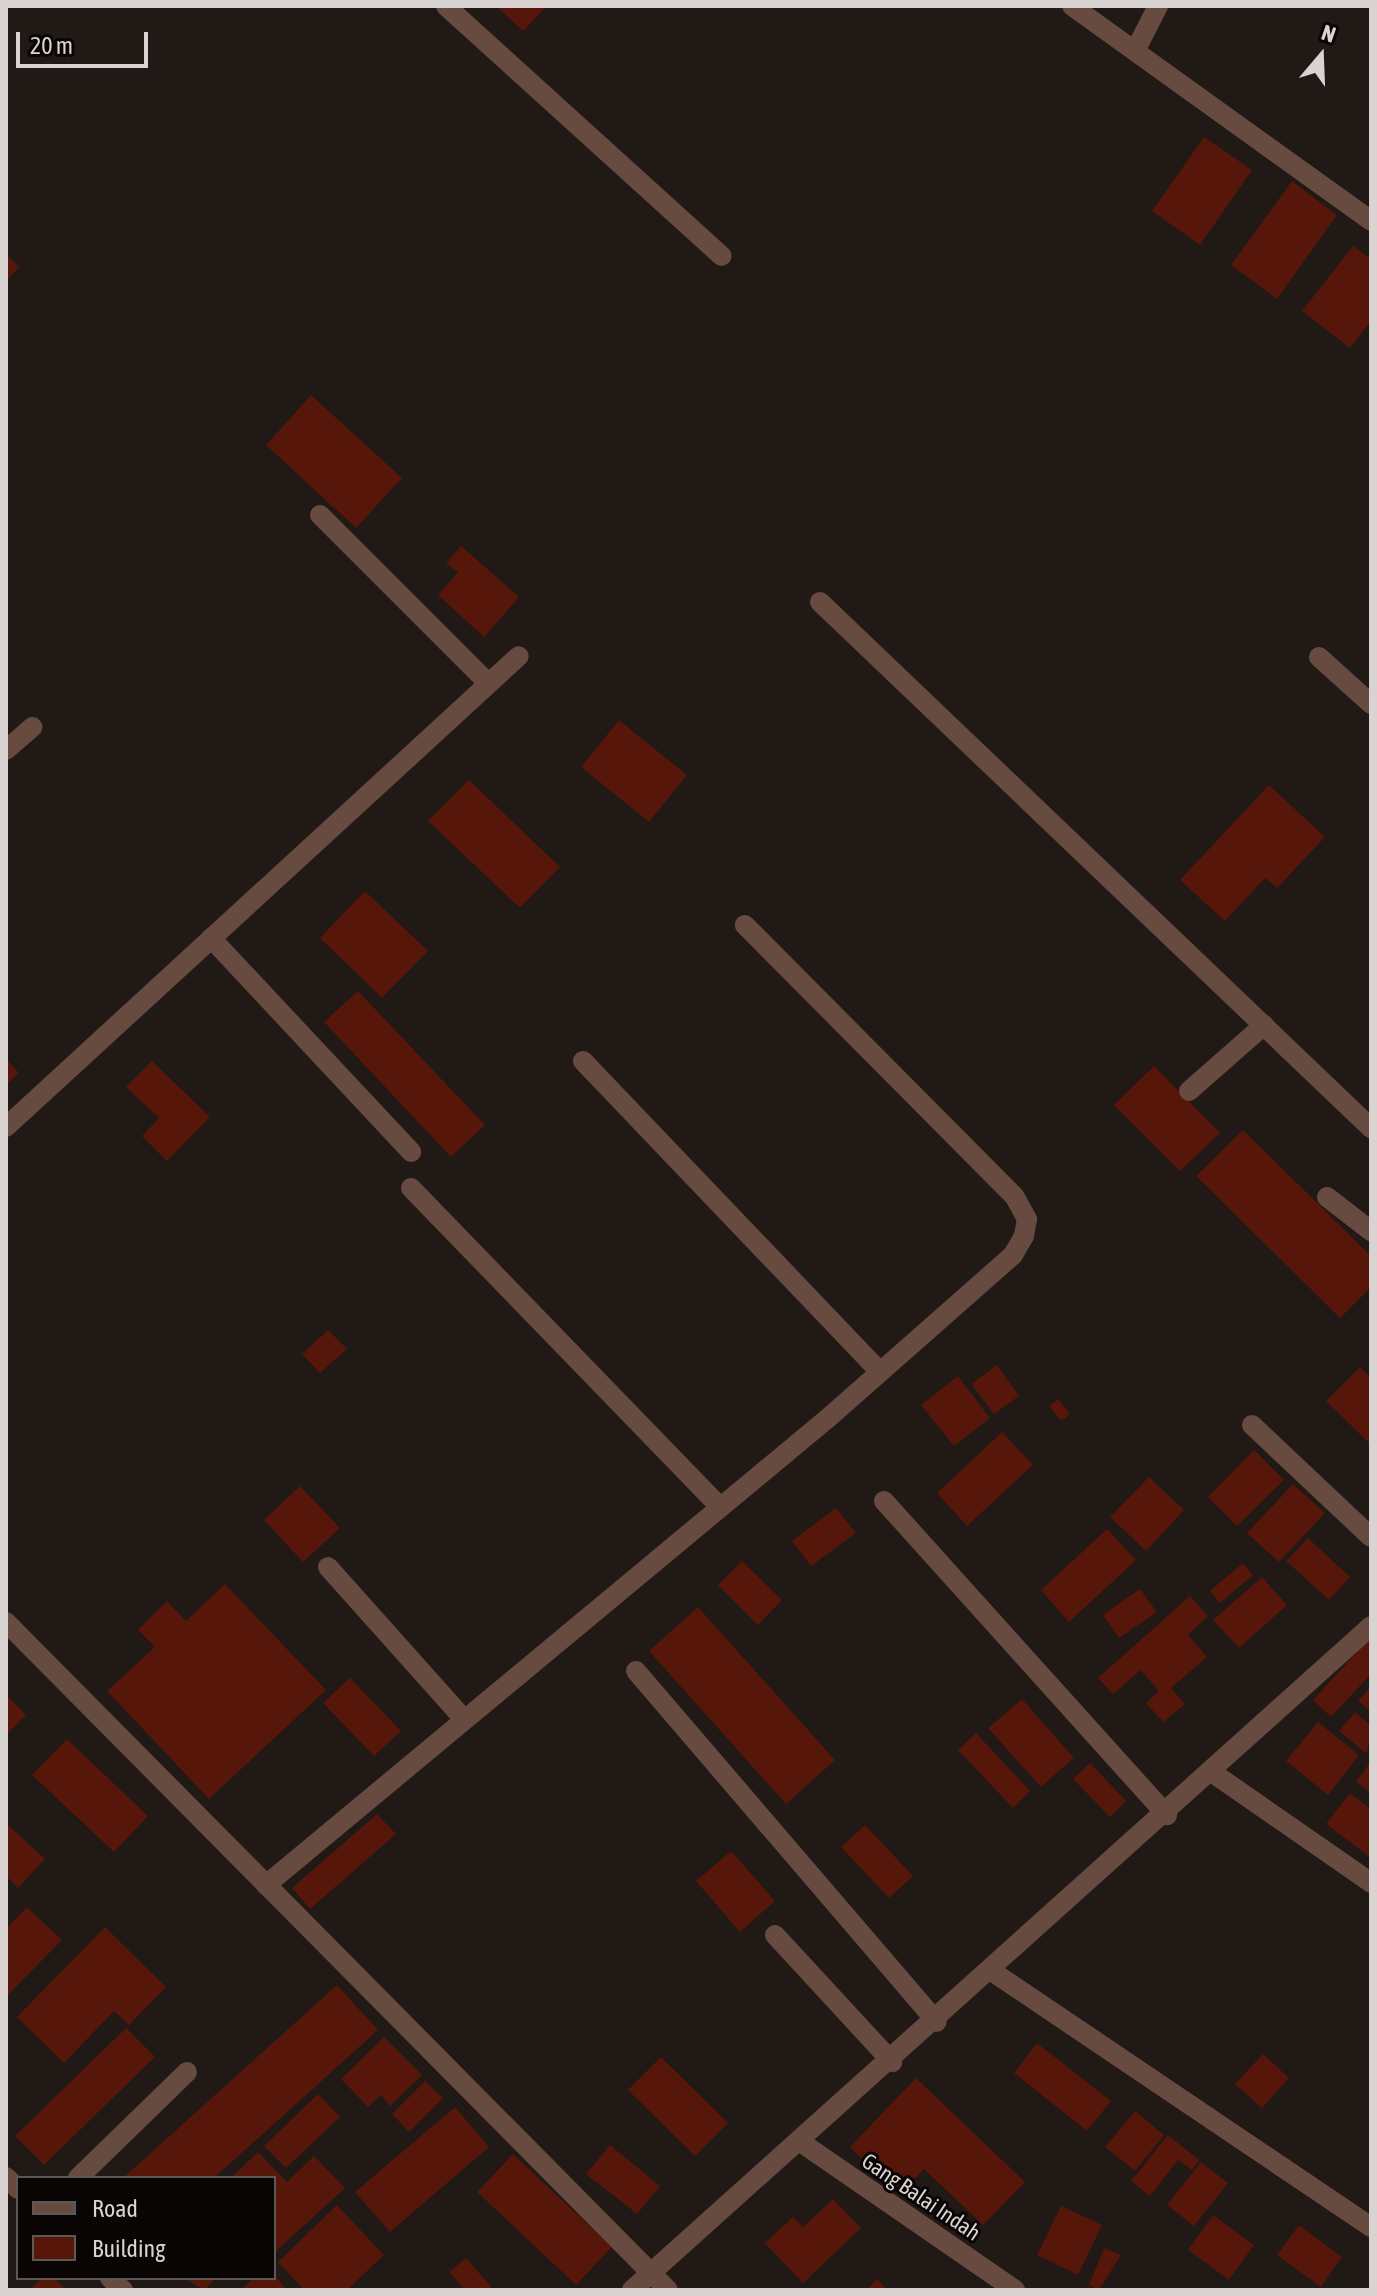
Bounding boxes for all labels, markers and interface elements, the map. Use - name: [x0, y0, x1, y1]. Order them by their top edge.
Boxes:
- scale bar: [20, 16, 152, 66]
- north arrow: [1281, 16, 1361, 96]
- text: N: [1318, 19, 1339, 48]
- text: 20 m: [30, 32, 73, 59]
- street label: Gang Balai Indah: [857, 2148, 985, 2246]
- legend: [16, 2176, 276, 2280]
- text: Road: [92, 2195, 138, 2222]
- text: Building: [92, 2235, 165, 2262]

